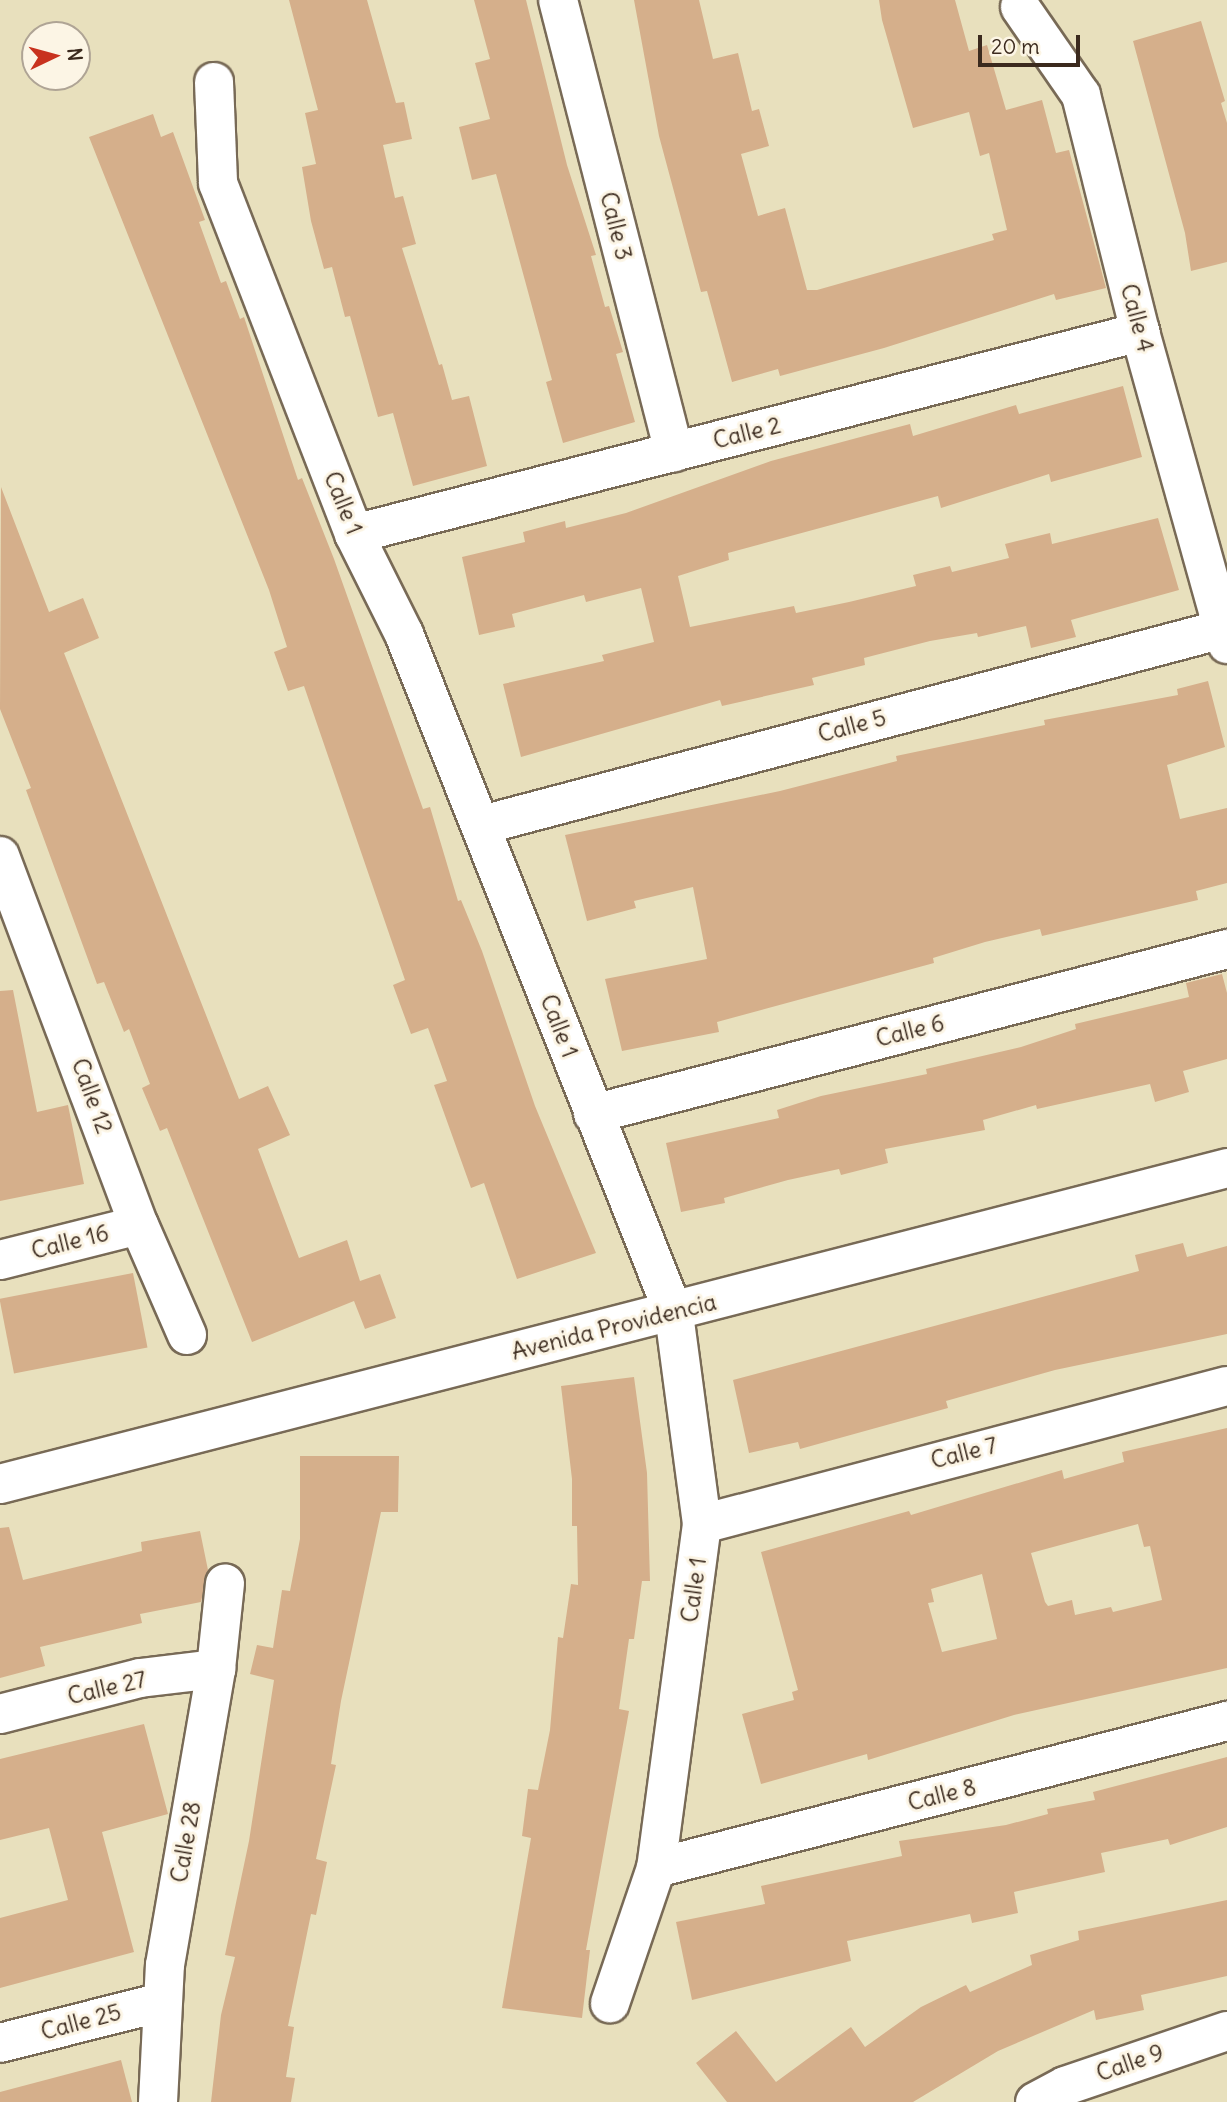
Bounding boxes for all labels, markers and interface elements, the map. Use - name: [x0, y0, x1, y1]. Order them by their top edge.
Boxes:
- north arrow: [21, 21, 91, 91]
- scale bar: [982, 21, 1084, 65]
- text: 20 m: [991, 33, 1040, 60]
- text: N: [62, 47, 87, 62]
- street label: Calle 3: [594, 189, 638, 263]
- street label: Calle 4: [1115, 281, 1159, 355]
- street label: Calle 2: [710, 411, 784, 455]
- street label: Calle 1: [318, 468, 368, 538]
- street label: Calle 5: [815, 704, 889, 748]
- street label: Calle 1: [534, 991, 584, 1061]
- street label: Calle 6: [873, 1009, 947, 1053]
- street label: Calle 12: [66, 1055, 118, 1137]
- street label: Calle 16: [28, 1219, 112, 1265]
- street label: Avenida Providencia: [509, 1288, 719, 1366]
- street label: Calle 7: [928, 1431, 1000, 1475]
- street label: Calle 1: [676, 1556, 712, 1624]
- street label: Calle 27: [65, 1666, 149, 1710]
- street label: Calle 8: [905, 1773, 979, 1817]
- street label: Calle 28: [165, 1799, 207, 1885]
- street label: Calle 25: [38, 1998, 124, 2046]
- street label: Calle 9: [1093, 2039, 1167, 2087]

